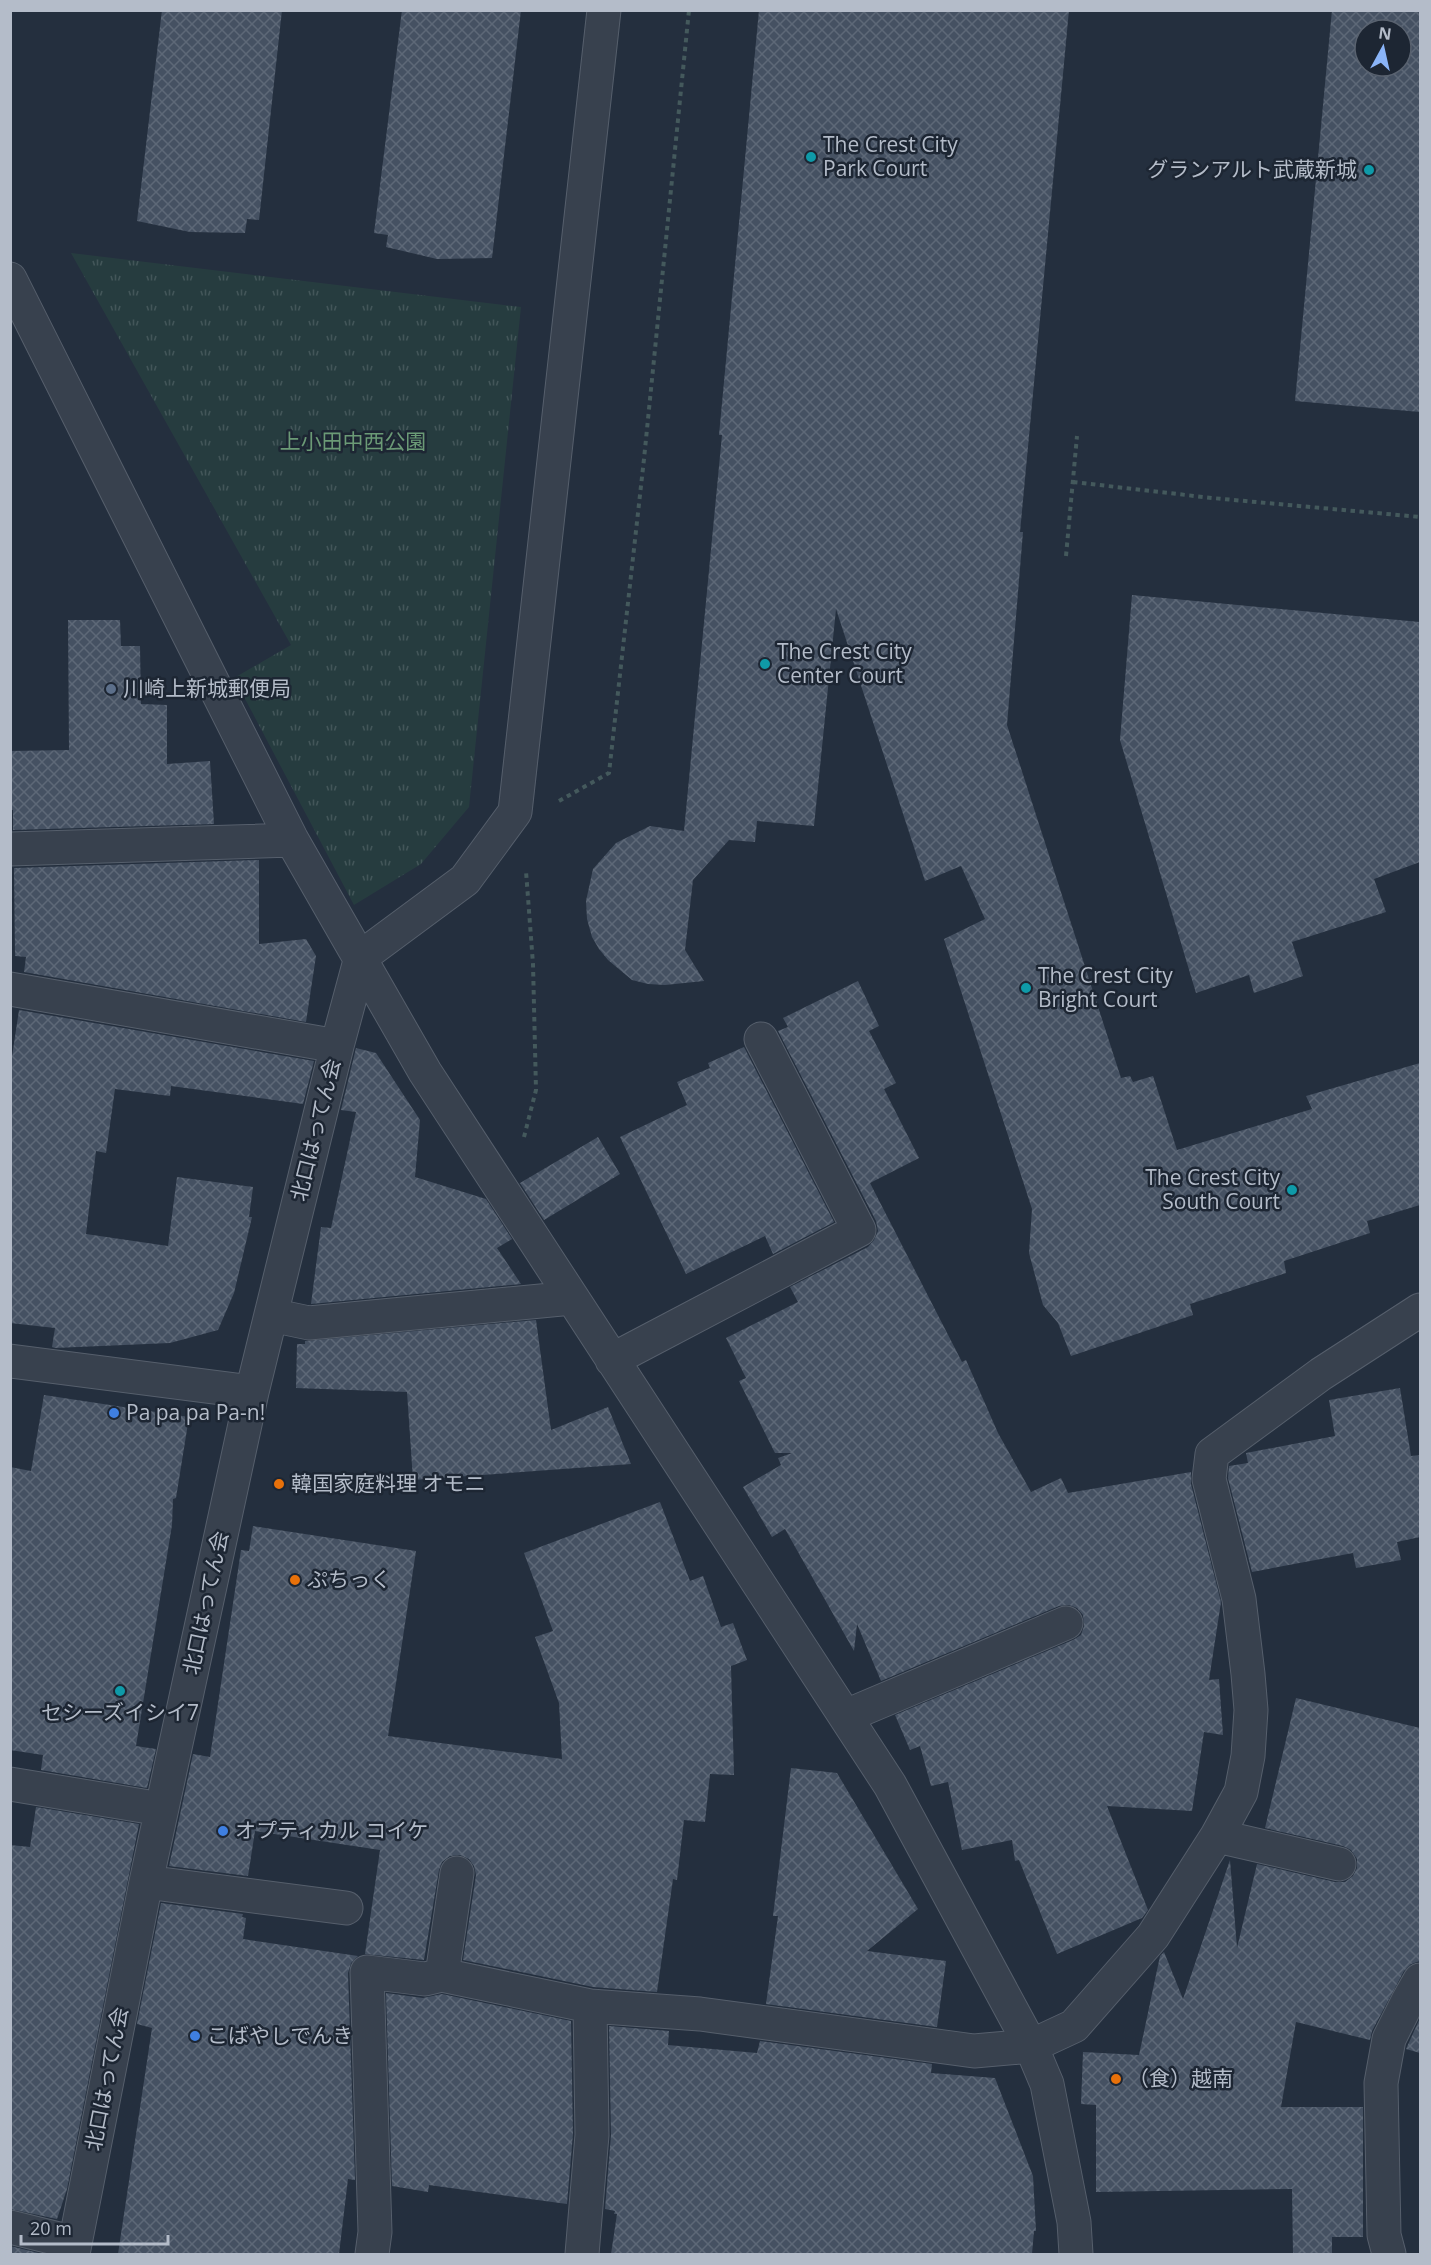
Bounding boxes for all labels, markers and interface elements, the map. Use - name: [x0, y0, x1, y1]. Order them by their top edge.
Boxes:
- north arrow: [1353, 18, 1413, 78]
- text: N: [1377, 21, 1393, 45]
- place label: The Crest City Park Court: [823, 130, 958, 182]
- marker: The Crest City Park Court: [804, 150, 818, 164]
- place label: グランアルト武蔵新城: [1147, 155, 1357, 183]
- marker: グランアルト武蔵新城: [1362, 163, 1376, 177]
- park label: 上小田中西公園: [280, 427, 427, 455]
- place label: The Crest City Center Court: [777, 637, 912, 689]
- marker: The Crest City Center Court: [758, 657, 772, 671]
- place label: 川崎上新城郵便局: [123, 674, 291, 702]
- marker: 川崎上新城郵便局: [104, 682, 118, 696]
- place label: The Crest City Bright Court: [1038, 961, 1173, 1013]
- marker: The Crest City Bright Court: [1019, 981, 1033, 995]
- street label: 北口はってん会: [284, 1056, 346, 1204]
- place label: The Crest City South Court: [1145, 1163, 1280, 1215]
- marker: The Crest City South Court: [1285, 1183, 1299, 1197]
- place label: Pa pa pa Pa-n!: [126, 1398, 265, 1426]
- marker: Pa pa pa Pa-n!: [107, 1406, 121, 1420]
- place label: 韓国家庭料理 オモニ: [291, 1469, 485, 1497]
- marker: 韓国家庭料理 オモニ: [272, 1477, 286, 1491]
- street label: 北口はってん会: [176, 1528, 234, 1677]
- place label: ぷちっく: [307, 1565, 391, 1593]
- marker: ぷちっく: [288, 1573, 302, 1587]
- marker: セシーズイシイ7: [113, 1684, 127, 1698]
- place label: セシーズイシイ7: [41, 1698, 199, 1726]
- place label: オプティカル コイケ: [235, 1816, 428, 1844]
- marker: オプティカル コイケ: [216, 1824, 230, 1838]
- street label: 北口はってん会: [78, 2005, 134, 2153]
- place label: こばやしでんき: [207, 2021, 353, 2049]
- marker: こばやしでんき: [188, 2029, 202, 2043]
- place label: （食）越南: [1128, 2064, 1233, 2092]
- marker: （食）越南: [1109, 2072, 1123, 2086]
- scale bar: [21, 2208, 168, 2246]
- text: 20 m: [30, 2216, 72, 2240]

